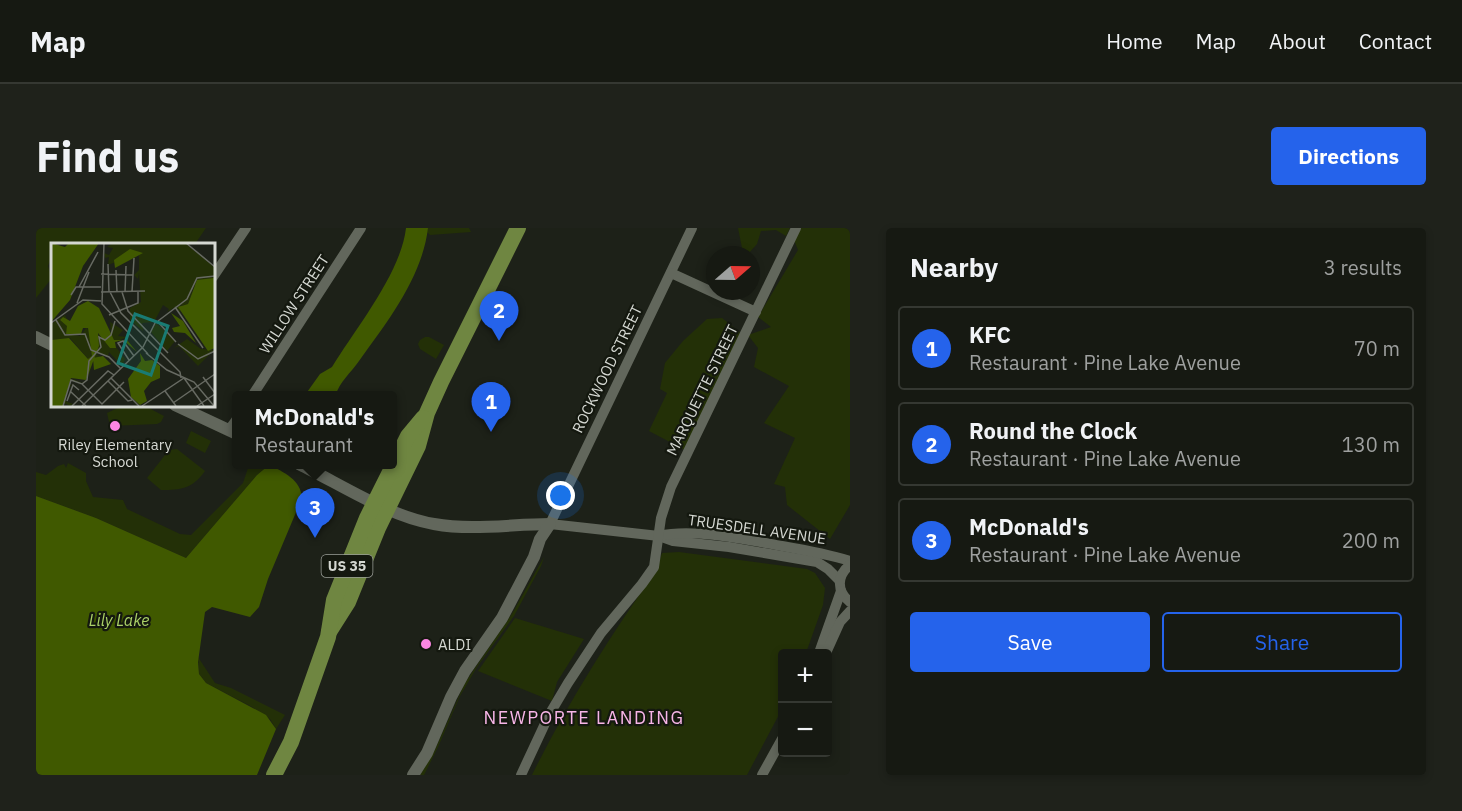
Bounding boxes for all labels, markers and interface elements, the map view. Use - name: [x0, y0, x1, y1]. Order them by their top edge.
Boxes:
- text: Map: [30, 23, 86, 60]
- text: Home: [1106, 27, 1163, 55]
- text: Map: [1196, 27, 1236, 55]
- text: About: [1269, 27, 1326, 55]
- text: Contact: [1359, 27, 1432, 55]
- button: Directions: [1271, 127, 1426, 185]
- text: Find us: [36, 129, 179, 184]
- inset map: [51, 243, 214, 406]
- north arrow: [706, 246, 760, 300]
- text: Nearby: [910, 250, 998, 284]
- street label: WILLOW STREET: [255, 251, 333, 357]
- text: 3 results: [1324, 254, 1402, 281]
- pin: 2: [480, 291, 518, 341]
- street label: ROCKWOOD STREET: [568, 302, 646, 436]
- text: KFC: [969, 320, 1011, 349]
- street label: MARQUETTE STREET: [662, 321, 742, 459]
- text: 1: [926, 335, 938, 362]
- text: 70 m: [1354, 335, 1400, 362]
- text: Restaurant · Pine Lake Avenue: [969, 349, 1241, 376]
- pin: 1: [472, 382, 510, 432]
- popup: [232, 391, 397, 469]
- text: McDonald's: [255, 402, 374, 431]
- text: Round the Clock: [969, 416, 1137, 445]
- marker: Riley Elementary School: [108, 419, 122, 433]
- text: Restaurant: [255, 431, 353, 458]
- text: 2: [926, 431, 938, 458]
- text: 130 m: [1342, 431, 1400, 458]
- place label: Riley Elementary School: [58, 435, 172, 471]
- text: Restaurant · Pine Lake Avenue: [969, 445, 1241, 472]
- your location: [546, 481, 575, 510]
- pin: 3: [296, 488, 334, 538]
- street label: TRUESDELL AVENUE: [687, 510, 827, 548]
- text: McDonald's: [969, 512, 1089, 541]
- text: 3: [926, 527, 938, 554]
- text: 200 m: [1342, 527, 1400, 554]
- text: Restaurant · Pine Lake Avenue: [969, 541, 1241, 568]
- road number: US 35: [322, 555, 372, 577]
- water label: Lily Lake: [89, 610, 149, 630]
- button: Save: [910, 612, 1150, 672]
- button: Share: [1162, 612, 1402, 672]
- place label: ALDI: [438, 635, 471, 654]
- marker: ALDI: [419, 637, 433, 651]
- map controls: [778, 649, 832, 757]
- button: +: [778, 649, 832, 703]
- button: −: [778, 703, 832, 757]
- district label: NEWPORTE LANDING: [483, 706, 685, 729]

